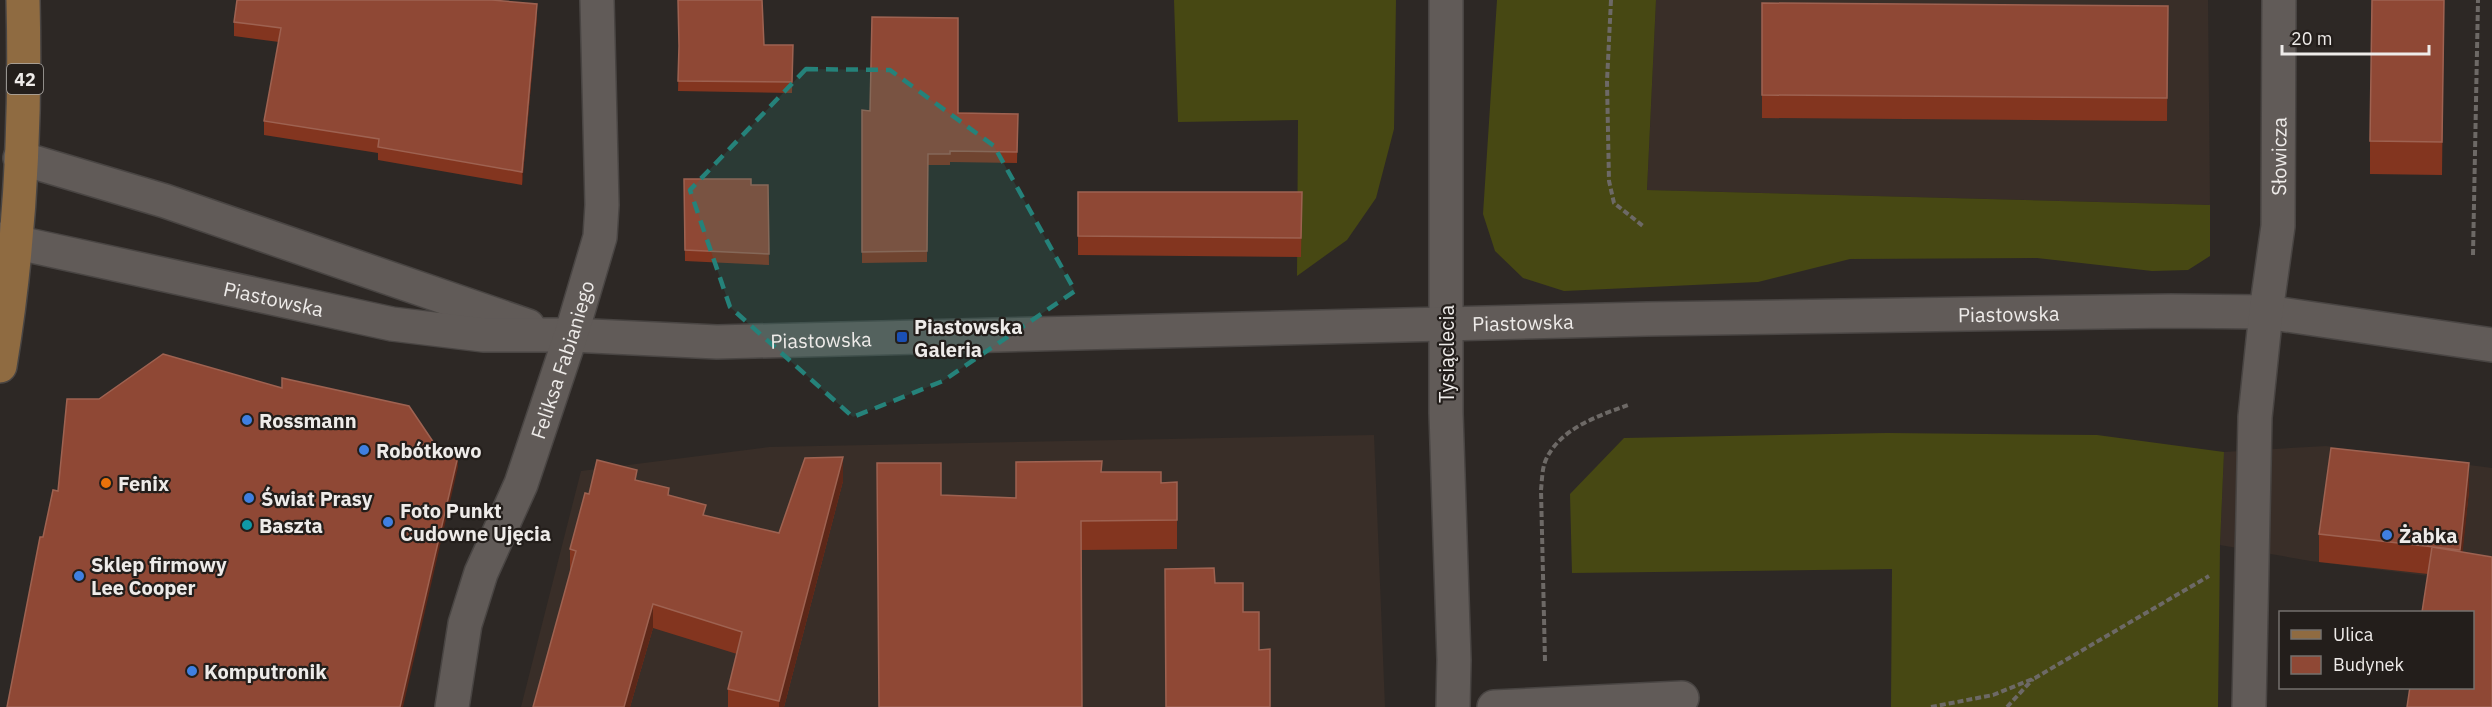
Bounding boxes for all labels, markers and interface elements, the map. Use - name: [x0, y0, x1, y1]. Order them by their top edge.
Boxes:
- scale bar: [2282, 18, 2429, 56]
- text: 20 m: [2291, 27, 2333, 50]
- road number: 42: [7, 64, 43, 94]
- street label: Słowicza: [2265, 117, 2292, 196]
- street label: Piastowska: [221, 274, 327, 322]
- street label: Feliksa Fabianiego: [524, 277, 600, 442]
- street label: Piastowska: [1958, 299, 2060, 328]
- street label: Tysiąclecia: [1433, 305, 1460, 403]
- street label: Piastowska: [1472, 307, 1574, 337]
- place label: Piastowska Galeria: [914, 313, 1023, 363]
- street label: Piastowska: [770, 325, 873, 354]
- marker: Piastowska Galeria: [895, 330, 909, 344]
- place label: Rossmann: [259, 407, 357, 434]
- marker: Rossmann: [240, 413, 254, 427]
- place label: Robótkowo: [376, 437, 481, 464]
- marker: Robótkowo: [357, 443, 371, 457]
- place label: Fenix: [118, 470, 169, 497]
- marker: Fenix: [99, 476, 113, 490]
- place label: Świat Prasy: [261, 485, 373, 512]
- marker: Świat Prasy: [242, 491, 256, 505]
- place label: Foto Punkt Cudowne Ujęcia: [400, 497, 551, 547]
- place label: Baszta: [259, 512, 323, 539]
- marker: Foto Punkt Cudowne Ujęcia: [381, 515, 395, 529]
- marker: Baszta: [240, 518, 254, 532]
- place label: Żabka: [2399, 522, 2458, 549]
- marker: Żabka: [2380, 528, 2394, 542]
- place label: Sklep firmowy Lee Cooper: [91, 551, 227, 601]
- marker: Sklep firmowy Lee Cooper: [72, 569, 86, 583]
- legend: [2279, 611, 2474, 689]
- text: Ulica: [2333, 623, 2374, 646]
- text: Budynek: [2333, 653, 2405, 676]
- place label: Komputronik: [204, 658, 327, 685]
- marker: Komputronik: [185, 664, 199, 678]

